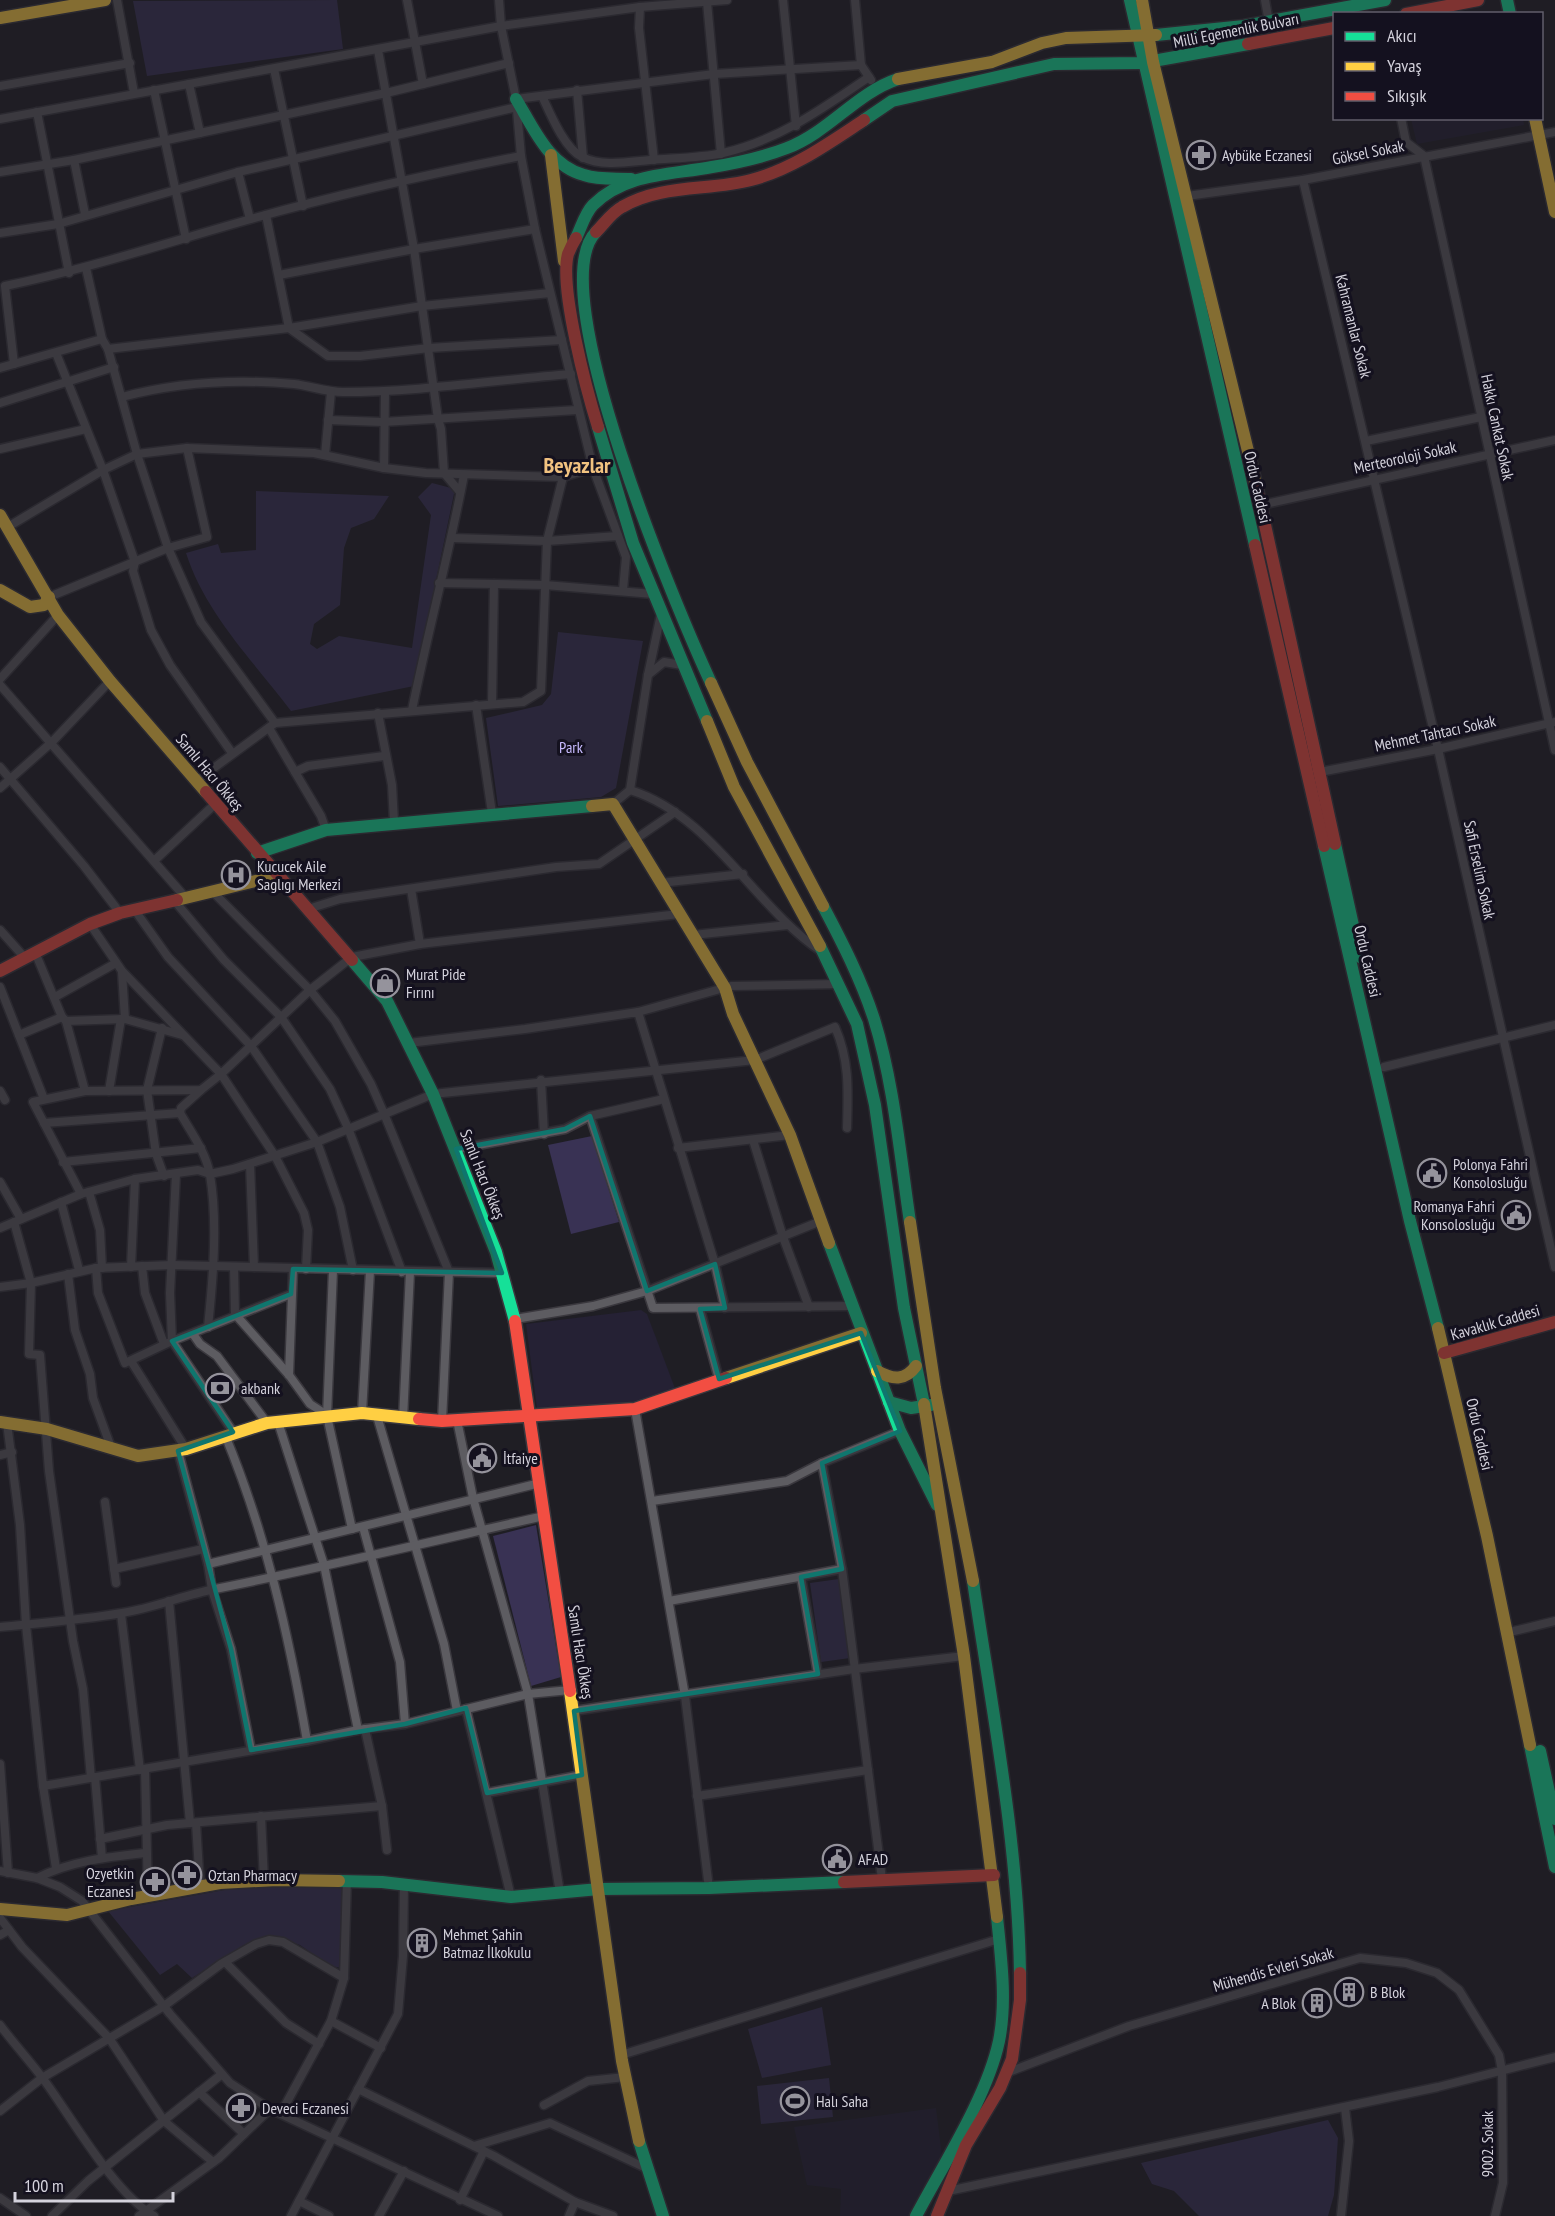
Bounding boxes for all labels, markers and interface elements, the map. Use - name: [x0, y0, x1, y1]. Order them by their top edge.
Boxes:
- street label: Milli Egemenlik Bulvarı: [1172, 8, 1300, 52]
- legend: [1333, 12, 1543, 120]
- text: Akıcı: [1387, 24, 1417, 47]
- text: Yavaş: [1387, 54, 1422, 77]
- text: Sıkışık: [1387, 84, 1426, 107]
- street label: Göksel Sokak: [1330, 135, 1406, 169]
- pharmacy icon: Aybüke Eczanesi: [1185, 139, 1217, 171]
- place label: Aybüke Eczanesi: [1222, 145, 1312, 165]
- street label: Kahramanlar Sokak: [1331, 272, 1377, 381]
- street label: Hakkı Cankat Sokak: [1477, 372, 1519, 483]
- street label: Merteoroloji Sokak: [1352, 436, 1459, 478]
- street label: Ordu Caddesi: [1240, 449, 1276, 525]
- district label: Beyazlar: [543, 451, 611, 479]
- street label: Mehmet Tahtacı Sokak: [1373, 710, 1498, 756]
- street label: Samlı Hacı Ökkeş: [172, 729, 248, 815]
- park label: Park: [559, 737, 584, 757]
- street label: Safi Erselim Sokak: [1460, 819, 1500, 922]
- place label: Kucucek Aile Saglıgı Merkezi: [257, 856, 341, 894]
- hospital icon: Kucucek Aile Saglıgı Merkezi: [220, 859, 252, 891]
- street label: Ordu Caddesi: [1350, 923, 1386, 999]
- place label: Murat Pide Fırını: [406, 964, 466, 1002]
- shop icon: Murat Pide Fırını: [369, 967, 401, 999]
- street label: Samlı Hacı Ökkeş: [456, 1126, 510, 1222]
- place label: Polonya Fahri Konsolosluğu: [1453, 1154, 1528, 1192]
- public building icon: Polonya Fahri Konsolosluğu: [1416, 1157, 1448, 1189]
- place label: Romanya Fahri Konsolosluğu: [1413, 1196, 1495, 1234]
- public building icon: Romanya Fahri Konsolosluğu: [1500, 1199, 1532, 1231]
- street label: Kavaklık Caddesi: [1448, 1300, 1542, 1344]
- bank icon: akbank: [204, 1372, 236, 1404]
- place label: akbank: [241, 1378, 281, 1398]
- street label: Ordu Caddesi: [1462, 1396, 1498, 1472]
- public building icon: İtfaiye: [466, 1442, 498, 1474]
- place label: İtfaiye: [503, 1448, 538, 1468]
- street label: Samlı Hacı Ökkeş: [564, 1604, 598, 1700]
- public building icon: AFAD: [821, 1843, 853, 1875]
- place label: AFAD: [858, 1849, 888, 1869]
- pharmacy icon: Oztan Pharmacy: [171, 1859, 203, 1891]
- place label: Ozyetkin Eczanesi: [86, 1863, 134, 1901]
- place label: Oztan Pharmacy: [208, 1865, 297, 1885]
- pharmacy icon: Ozyetkin Eczanesi: [139, 1866, 171, 1898]
- place label: Mehmet Şahin Batmaz İlkokulu: [443, 1924, 531, 1962]
- building icon: Mehmet Şahin Batmaz İlkokulu: [406, 1927, 438, 1959]
- street label: Mühendis Evleri Sokak: [1211, 1942, 1336, 1996]
- building icon: B Blok: [1333, 1976, 1365, 2008]
- place label: B Blok: [1370, 1982, 1406, 2002]
- building icon: A Blok: [1301, 1987, 1333, 2019]
- place label: A Blok: [1261, 1993, 1297, 2013]
- sports icon: Halı Saha: [779, 2085, 811, 2117]
- place label: Halı Saha: [816, 2091, 868, 2111]
- pharmacy icon: Deveci Eczanesi: [225, 2092, 257, 2124]
- place label: Deveci Eczanesi: [262, 2098, 349, 2118]
- street label: 9002. Sokak: [1477, 2110, 1497, 2177]
- scale bar: [15, 2165, 172, 2203]
- text: 100 m: [24, 2174, 64, 2197]

